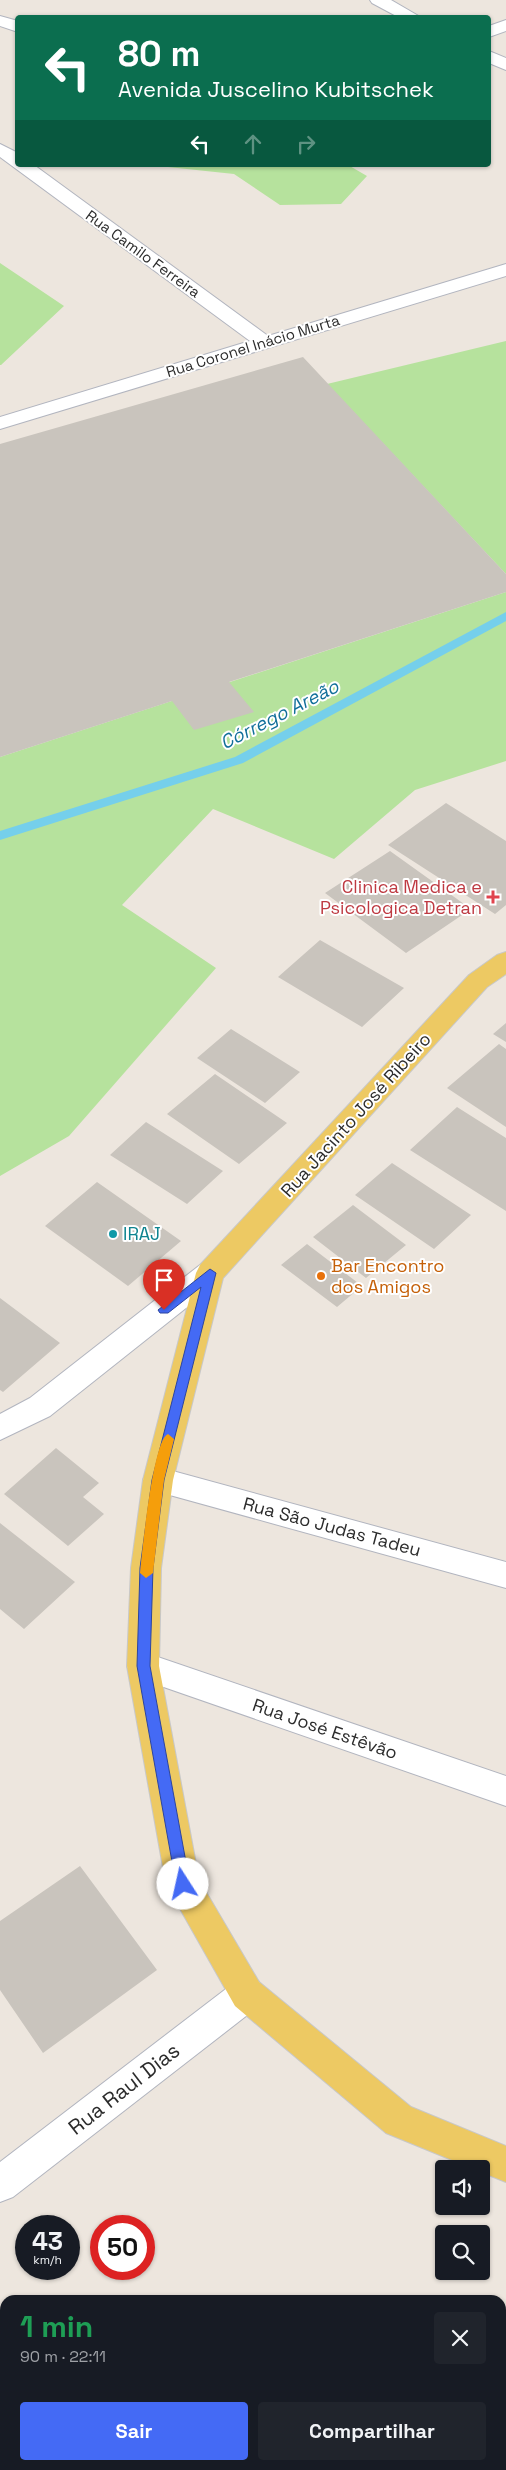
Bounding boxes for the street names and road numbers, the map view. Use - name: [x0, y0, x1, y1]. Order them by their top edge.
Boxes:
- street label: Rua Camilo Ferreira: [82, 206, 205, 302]
- street label: Rua Coronel Inácio Murta: [164, 310, 342, 381]
- street label: Rua Jacinto José Ribeiro: [276, 1028, 436, 1202]
- street label: Rua São Judas Tadeu: [241, 1492, 424, 1561]
- street label: Rua José Estêvão: [250, 1693, 401, 1764]
- street label: Rua Raul Dias: [63, 2037, 185, 2141]

